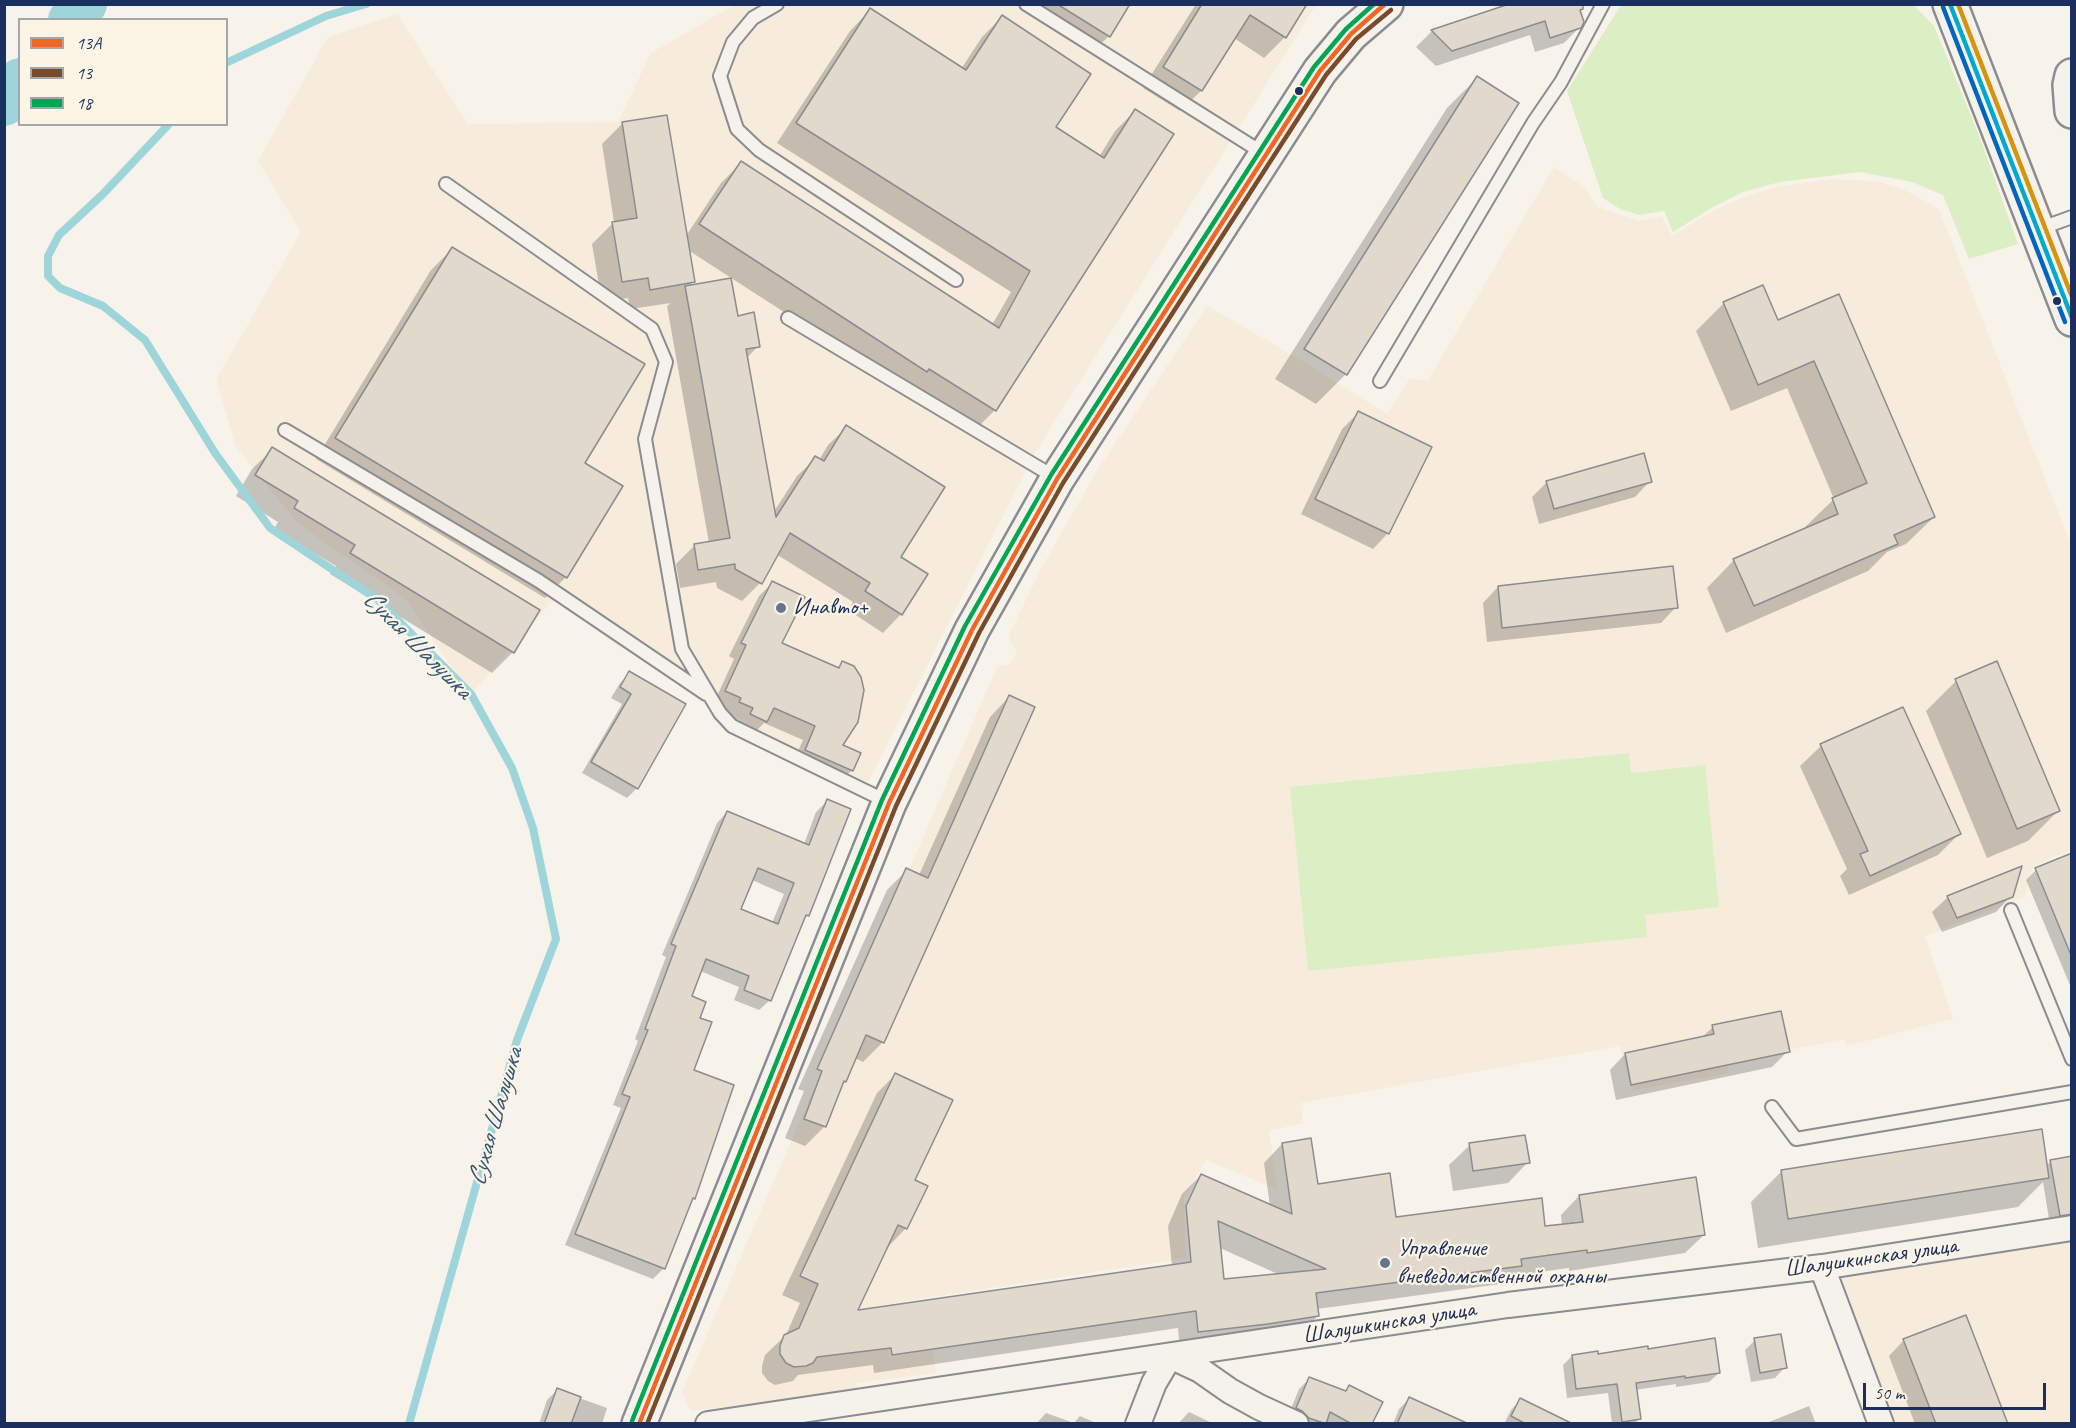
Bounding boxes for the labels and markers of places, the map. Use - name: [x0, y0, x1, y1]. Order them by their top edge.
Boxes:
- unlabelled marker: [1293, 85, 1305, 97]
- unlabelled marker: [2051, 295, 2063, 307]
- place label: Инавто+: [793, 594, 868, 622]
- marker: Инавто+: [774, 601, 788, 615]
- place label: Управление вневедомственной охраны: [1397, 1235, 1606, 1291]
- marker: Управление вневедомственной охраны: [1378, 1256, 1392, 1270]

